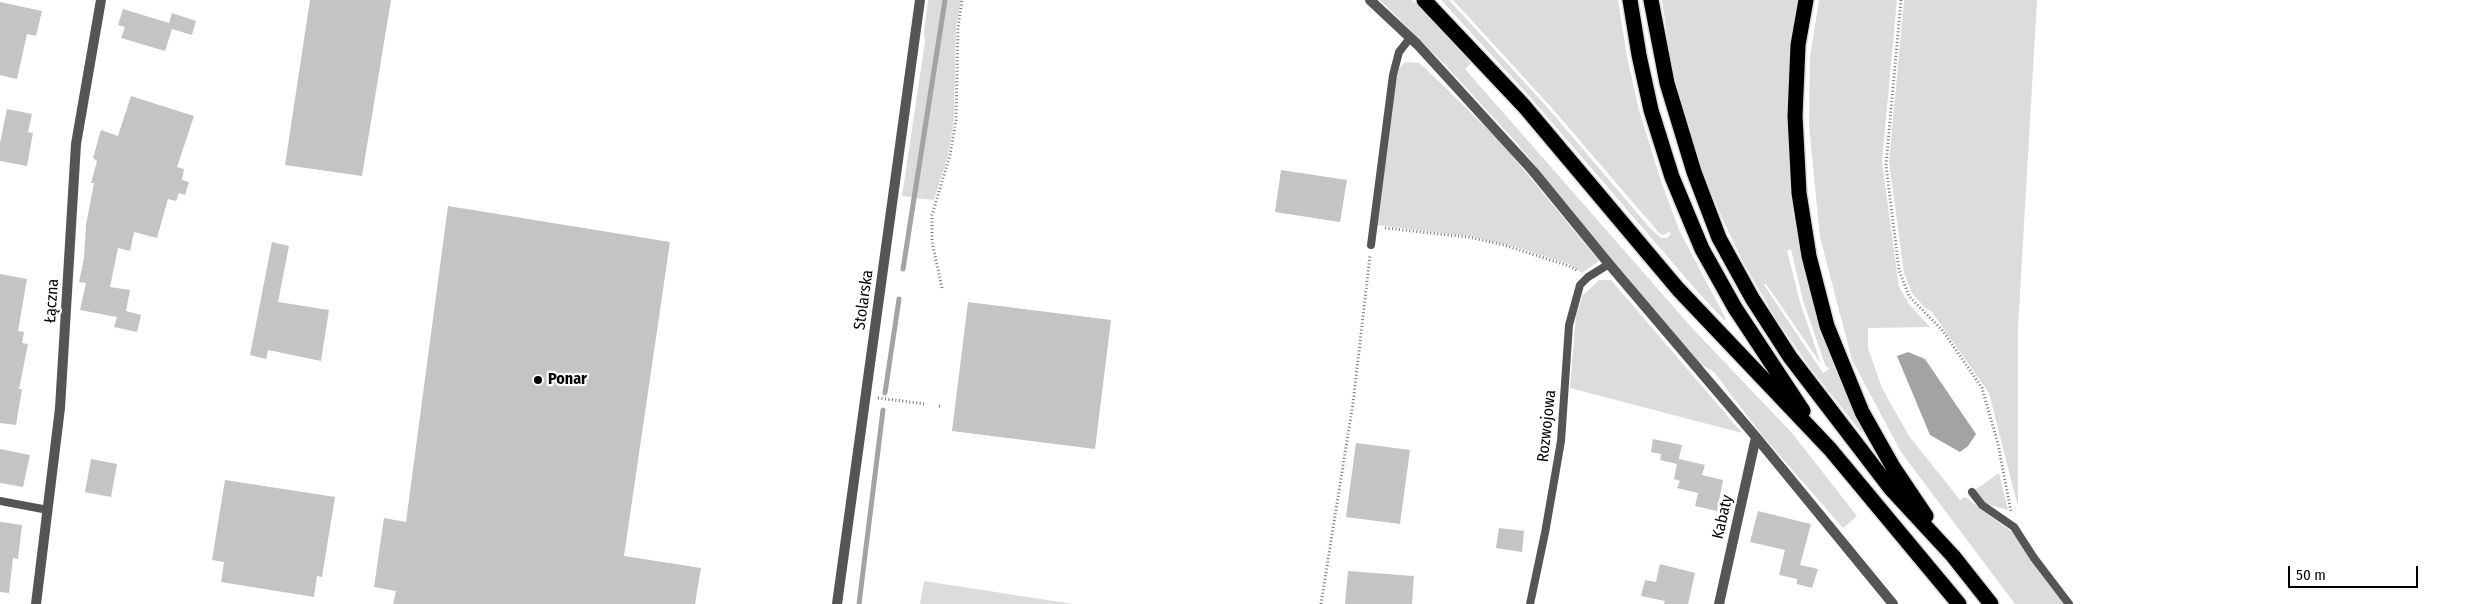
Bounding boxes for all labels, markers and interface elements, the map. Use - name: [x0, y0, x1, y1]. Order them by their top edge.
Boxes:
- street label: Stolarska: [850, 269, 878, 331]
- street label: Łączna: [41, 278, 63, 324]
- place label: Ponar: [548, 370, 587, 390]
- marker: Ponar: [532, 374, 544, 386]
- street label: Rozwojowa: [1534, 389, 1560, 463]
- street label: Kabaty: [1709, 493, 1737, 541]
- scale bar: [2291, 556, 2421, 588]
- text: 50 m: [2296, 566, 2326, 584]

